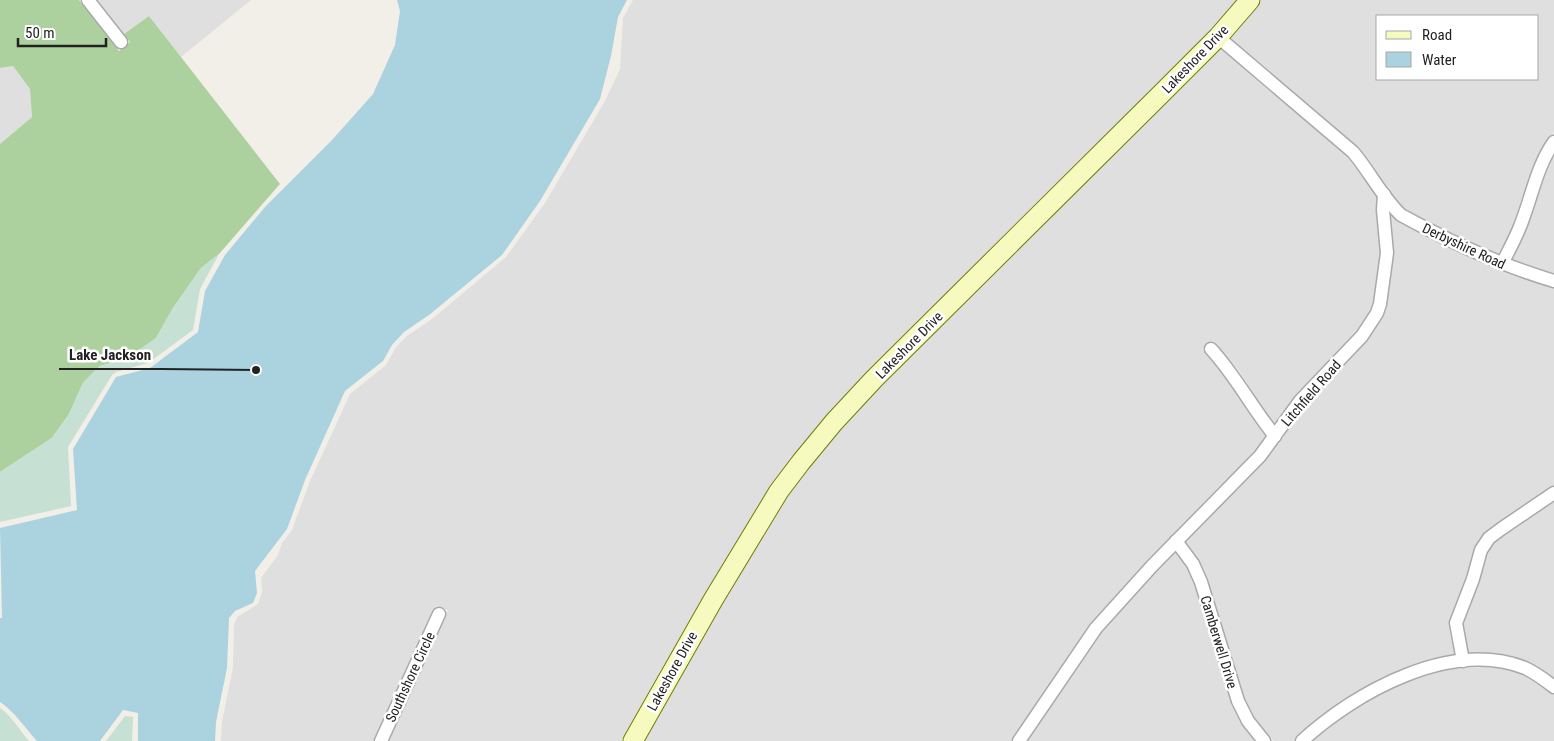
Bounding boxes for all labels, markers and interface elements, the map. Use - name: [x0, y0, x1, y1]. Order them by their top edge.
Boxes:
- scale bar: [18, 15, 105, 47]
- legend: [1376, 15, 1539, 80]
- street label: Lakeshore Drive: [1159, 21, 1232, 96]
- text: 50 m: [25, 24, 55, 42]
- text: Road: [1422, 26, 1452, 44]
- text: Water: [1422, 51, 1457, 69]
- street label: Derbyshire Road: [1420, 220, 1508, 272]
- street label: Lakeshore Drive: [872, 308, 946, 382]
- callout: Lake Jackson: [59, 339, 161, 369]
- text: Lake Jackson: [69, 346, 151, 364]
- street label: Litchfield Road: [1278, 357, 1344, 429]
- street label: Camberwell Drive: [1197, 594, 1241, 691]
- street label: Lakeshore Drive: [644, 628, 701, 713]
- street label: Southshore Circle: [382, 629, 438, 725]

